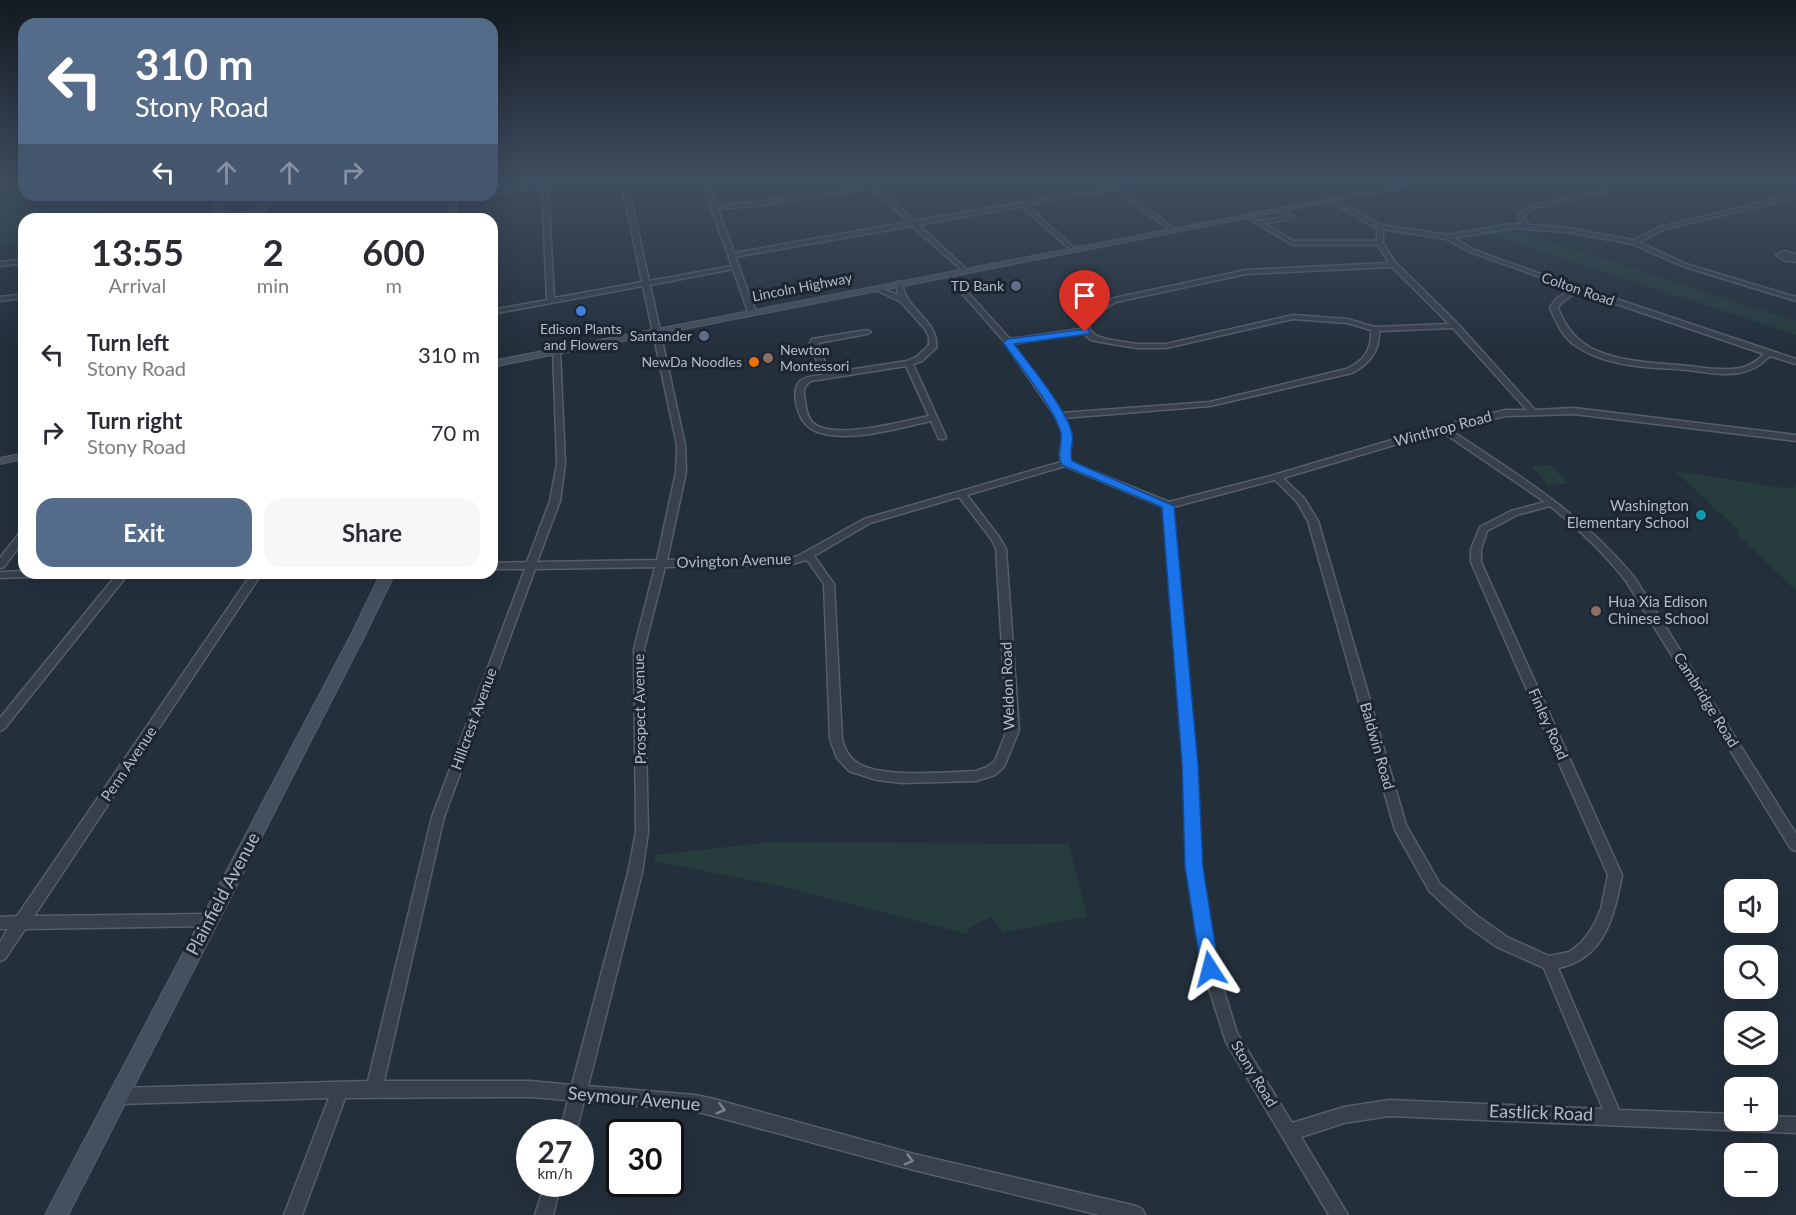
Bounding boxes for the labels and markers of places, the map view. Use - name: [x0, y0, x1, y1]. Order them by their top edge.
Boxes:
- pin: [1059, 270, 1110, 332]
- place label: TD Bank: [951, 277, 1005, 294]
- marker: TD Bank: [1009, 279, 1023, 293]
- marker: Edison Plants and Flowers: [574, 304, 588, 318]
- place label: Edison Plants and Flowers: [540, 320, 622, 353]
- place label: Santander: [630, 327, 692, 344]
- marker: Santander: [697, 329, 711, 343]
- place label: Newton Montessori: [780, 341, 849, 374]
- marker: Newton Montessori: [761, 351, 775, 365]
- place label: NewDa Noodles: [641, 353, 742, 370]
- marker: NewDa Noodles: [747, 355, 761, 369]
- place label: Washington Elementary School: [1567, 496, 1689, 531]
- marker: Washington Elementary School: [1694, 508, 1708, 522]
- place label: Hua Xia Edison Chinese School: [1608, 592, 1709, 627]
- marker: Hua Xia Edison Chinese School: [1589, 604, 1603, 618]

